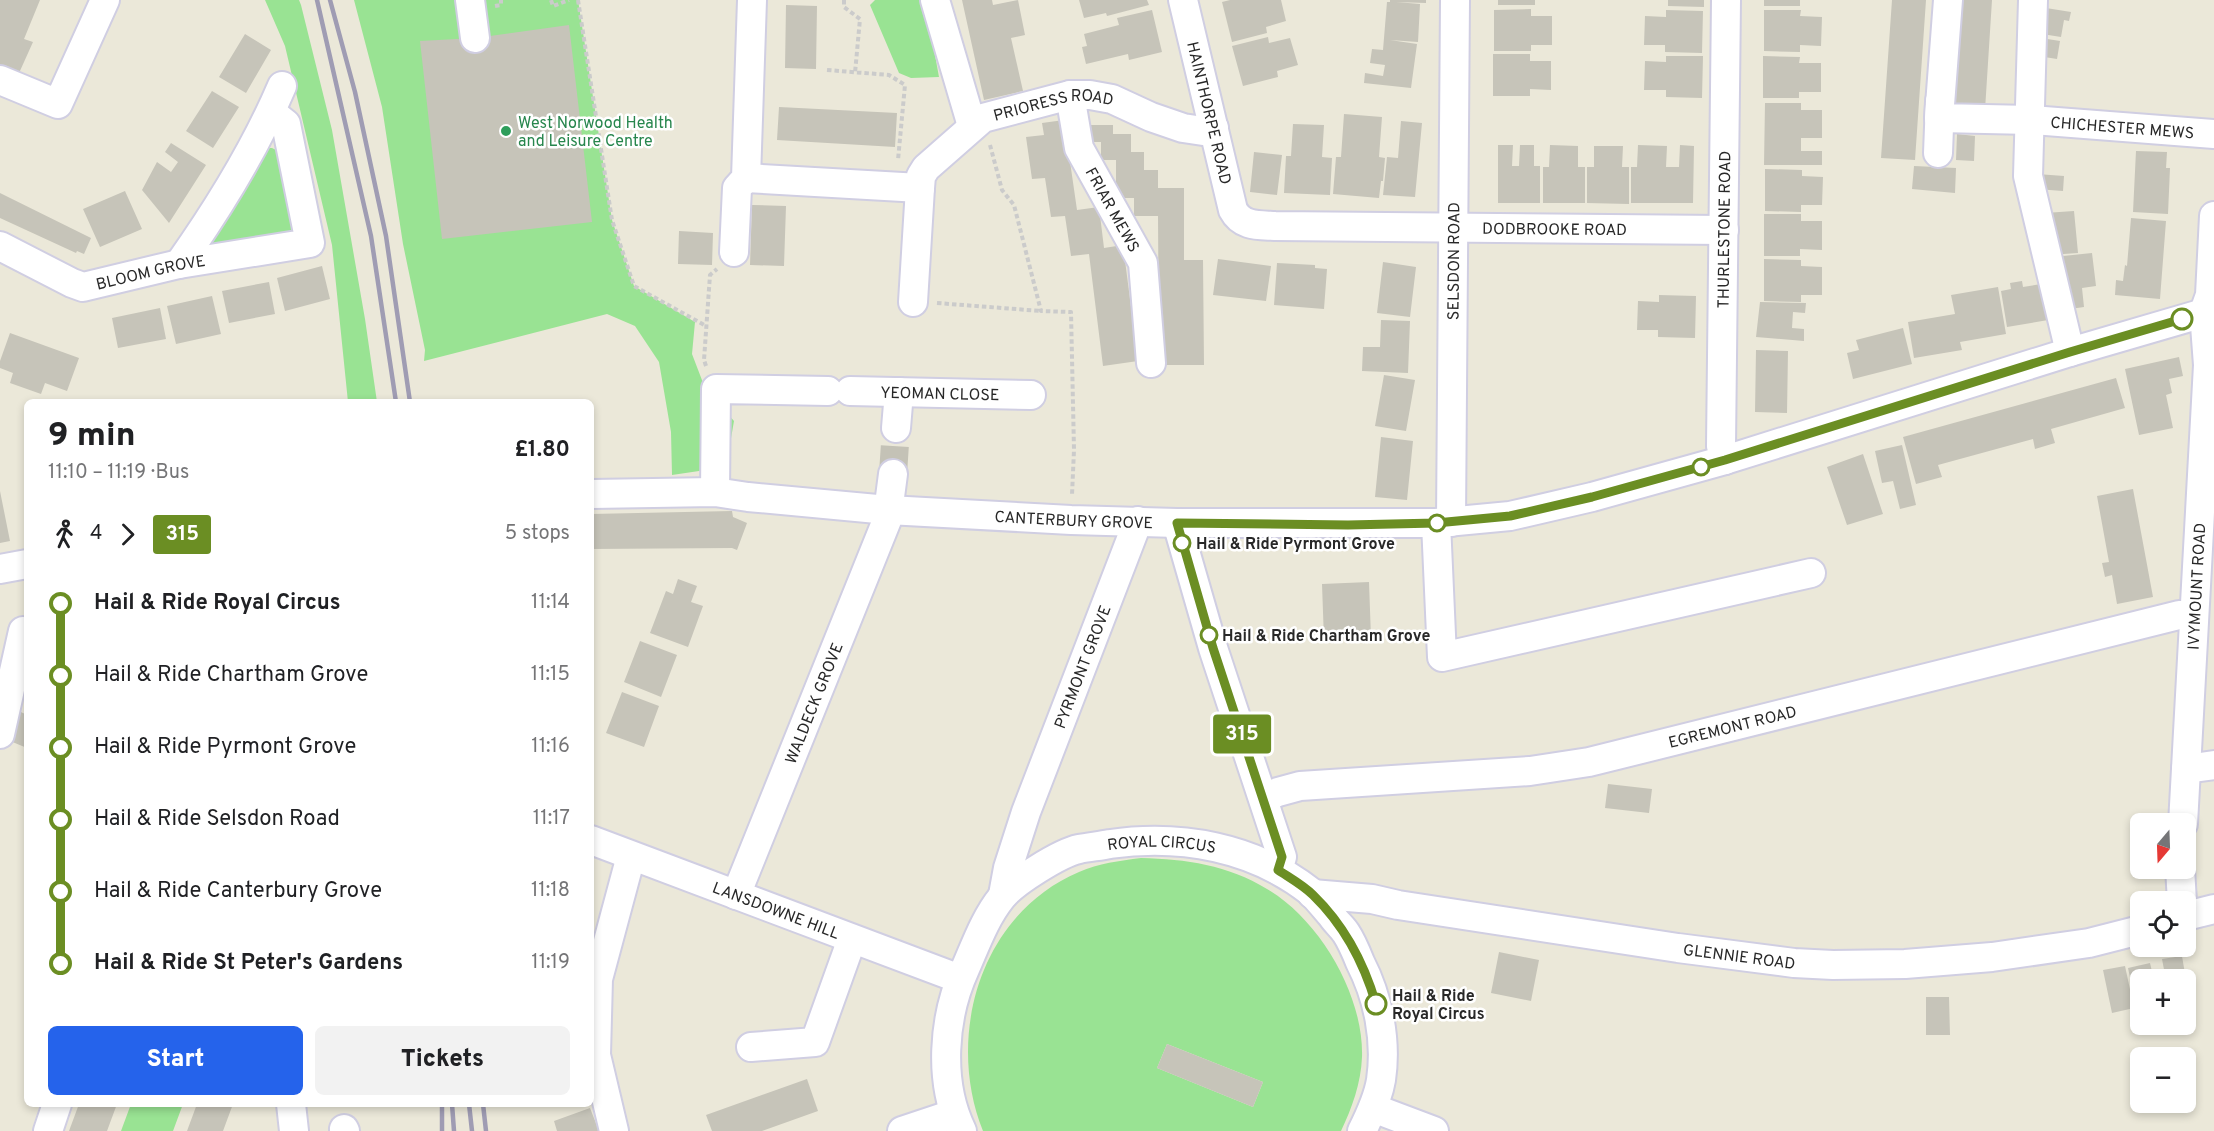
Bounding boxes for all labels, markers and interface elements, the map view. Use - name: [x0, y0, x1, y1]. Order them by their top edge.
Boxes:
- street label: HAINTHORPE ROAD: [1181, 40, 1235, 187]
- street label: PRIORESS ROAD: [992, 87, 1115, 127]
- place label: West Norwood Health and Leisure Centre: [518, 114, 673, 152]
- street label: CHICHESTER MEWS: [2050, 114, 2195, 144]
- marker: West Norwood Health and Leisure Centre: [499, 124, 513, 138]
- street label: THURLESTONE ROAD: [1715, 151, 1736, 309]
- street label: FRIAR MEWS: [1080, 164, 1143, 256]
- street label: SELSDON ROAD: [1445, 202, 1465, 320]
- street label: DODBROOKE ROAD: [1482, 220, 1627, 241]
- street label: BLOOM GROVE: [94, 252, 207, 296]
- unlabelled marker: [2171, 308, 2193, 330]
- street label: YEOMAN CLOSE: [880, 384, 1000, 406]
- text: 9 min: [48, 416, 136, 458]
- text: £1.80: [515, 437, 570, 464]
- unlabelled marker: [1692, 458, 1710, 476]
- text: 11:10 – 11:19 · Bus: [48, 460, 189, 486]
- street label: CANTERBURY GROVE: [994, 508, 1153, 534]
- unlabelled marker: [1428, 514, 1446, 532]
- icon: walk: [48, 518, 81, 551]
- icon: forward: [111, 518, 144, 551]
- text: 4: [90, 521, 102, 547]
- text: 315: [165, 521, 199, 548]
- text: 5 stops: [505, 521, 570, 547]
- street label: IVYMOUNT ROAD: [2184, 522, 2211, 651]
- marker: Hail & Ride Pyrmont Grove: [1173, 534, 1191, 552]
- place label: Hail & Ride Pyrmont Grove: [1196, 535, 1395, 555]
- text: Hail & Ride Royal Circus: [94, 590, 341, 617]
- text: 11:14: [531, 590, 570, 616]
- street label: PYRMONT GROVE: [1051, 603, 1117, 732]
- marker: Hail & Ride Chartham Grove: [1200, 626, 1218, 644]
- place label: Hail & Ride Chartham Grove: [1222, 627, 1430, 647]
- street label: WALDECK GROVE: [782, 640, 849, 767]
- text: Hail & Ride Chartham Grove: [94, 662, 368, 689]
- text: 11:15: [531, 662, 570, 688]
- street label: EGREMONT ROAD: [1667, 703, 1799, 754]
- line badge: 315: [1208, 714, 1276, 754]
- text: 315: [1225, 721, 1259, 748]
- text: Hail & Ride Pyrmont Grove: [94, 734, 356, 761]
- text: 11:16: [531, 734, 570, 760]
- text: Hail & Ride Selsdon Road: [94, 806, 340, 833]
- text: 11:17: [533, 806, 570, 832]
- north arrow: [2130, 813, 2196, 879]
- map controls: [2130, 813, 2196, 1113]
- street label: ROYAL CIRCUS: [1106, 833, 1218, 859]
- text: Hail & Ride Canterbury Grove: [94, 878, 382, 905]
- text: 11:18: [531, 878, 570, 904]
- street label: LANSDOWNE HILL: [709, 879, 842, 945]
- button: locate: [2130, 891, 2196, 957]
- street label: GLENNIE ROAD: [1682, 941, 1796, 975]
- text: Hail & Ride St Peter's Gardens: [94, 950, 403, 977]
- text: 11:19: [531, 950, 570, 976]
- button: +: [2130, 969, 2196, 1035]
- place label: Hail & Ride Royal Circus: [1392, 987, 1485, 1025]
- marker: Hail & Ride Royal Circus: [1365, 993, 1387, 1015]
- button: Start: [48, 1026, 303, 1095]
- button: Tickets: [315, 1026, 570, 1095]
- button: −: [2130, 1047, 2196, 1113]

